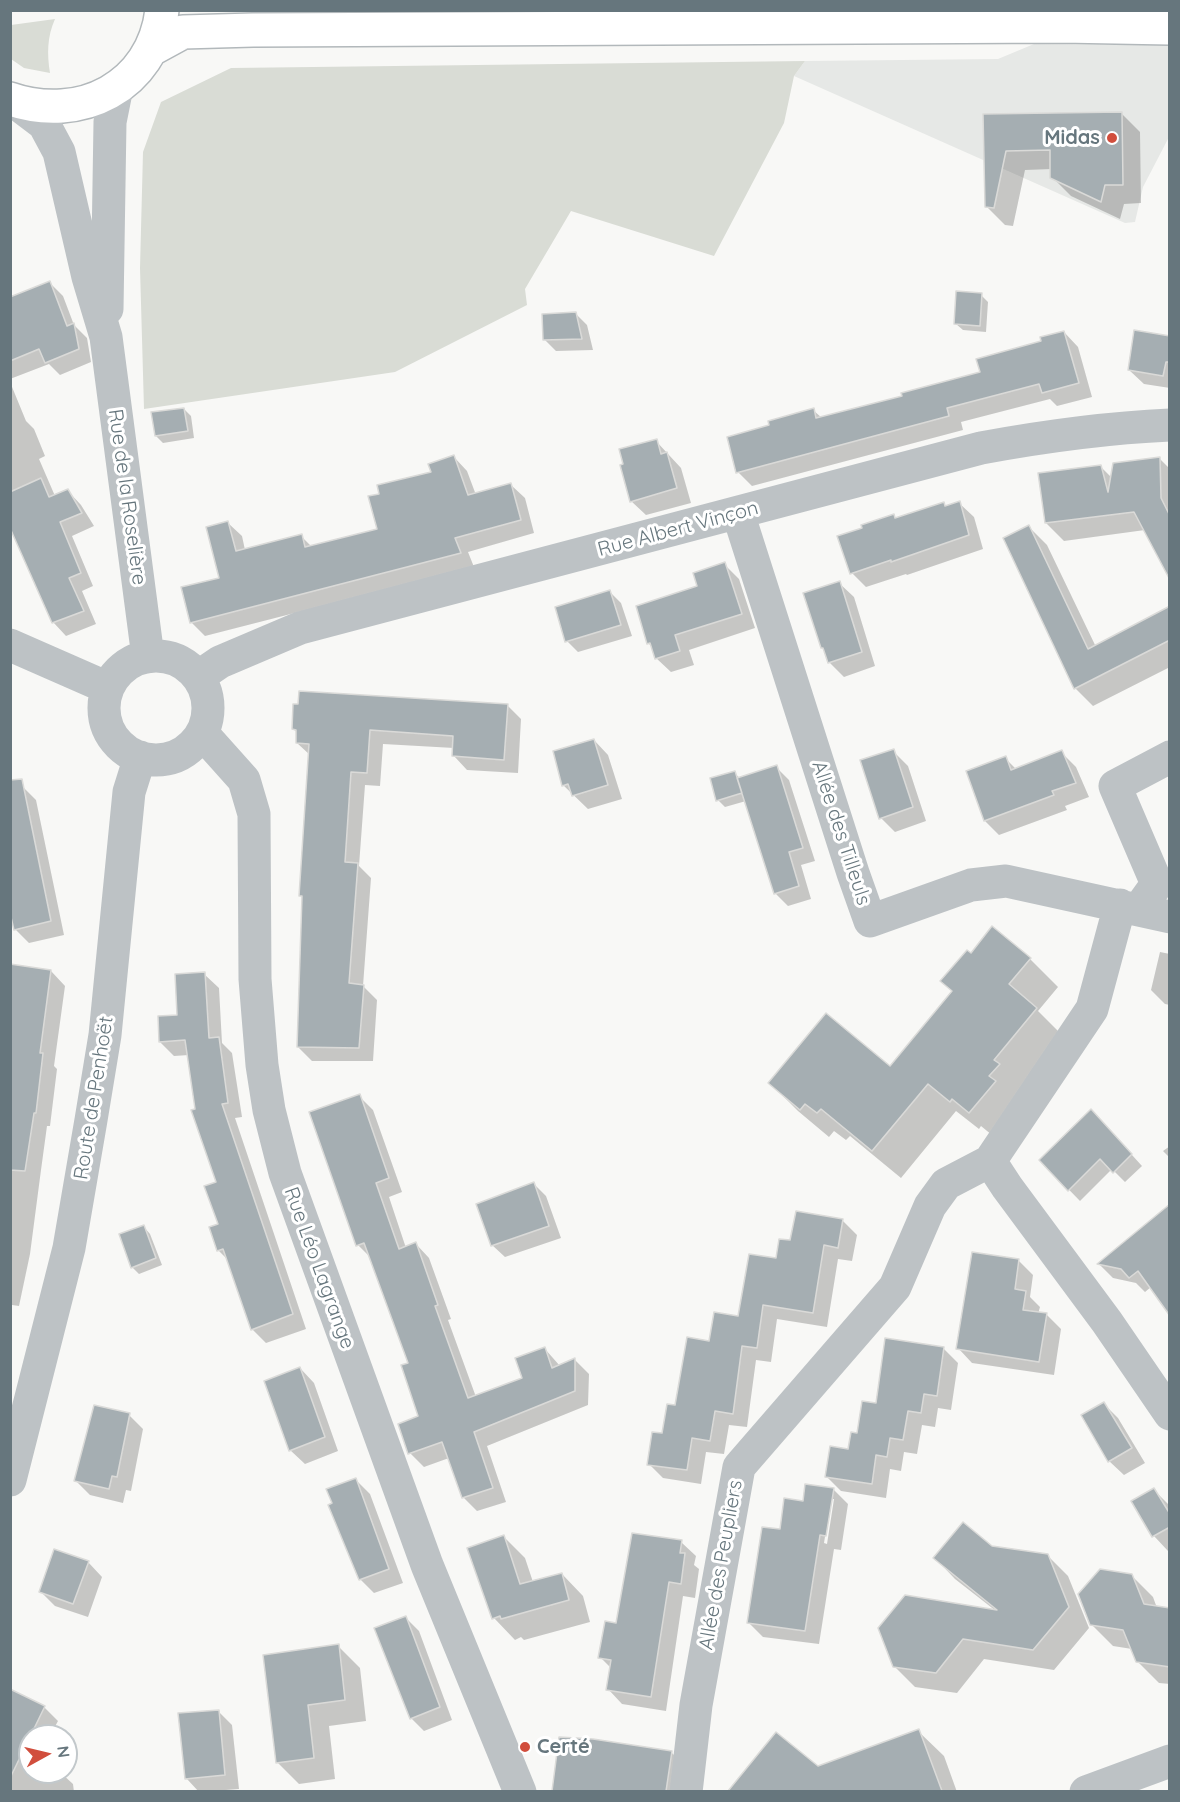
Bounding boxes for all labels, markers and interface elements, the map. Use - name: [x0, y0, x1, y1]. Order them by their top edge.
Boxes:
- place label: Midas: [1044, 126, 1100, 150]
- marker: Midas: [1105, 131, 1119, 145]
- street label: Rue de la Roselière: [103, 408, 151, 586]
- street label: Rue Albert Vinçon: [595, 496, 761, 562]
- street label: Allée des Tilleuls: [806, 758, 876, 908]
- street label: Route de Penhoët: [69, 1015, 119, 1181]
- street label: Rue Léo Lagrange: [279, 1184, 359, 1352]
- street label: Allée des Peupliers: [694, 1478, 748, 1652]
- north arrow: [18, 1724, 78, 1784]
- place label: Certé: [537, 1735, 590, 1759]
- marker: Certé: [518, 1740, 532, 1754]
- text: N: [53, 1745, 75, 1759]

